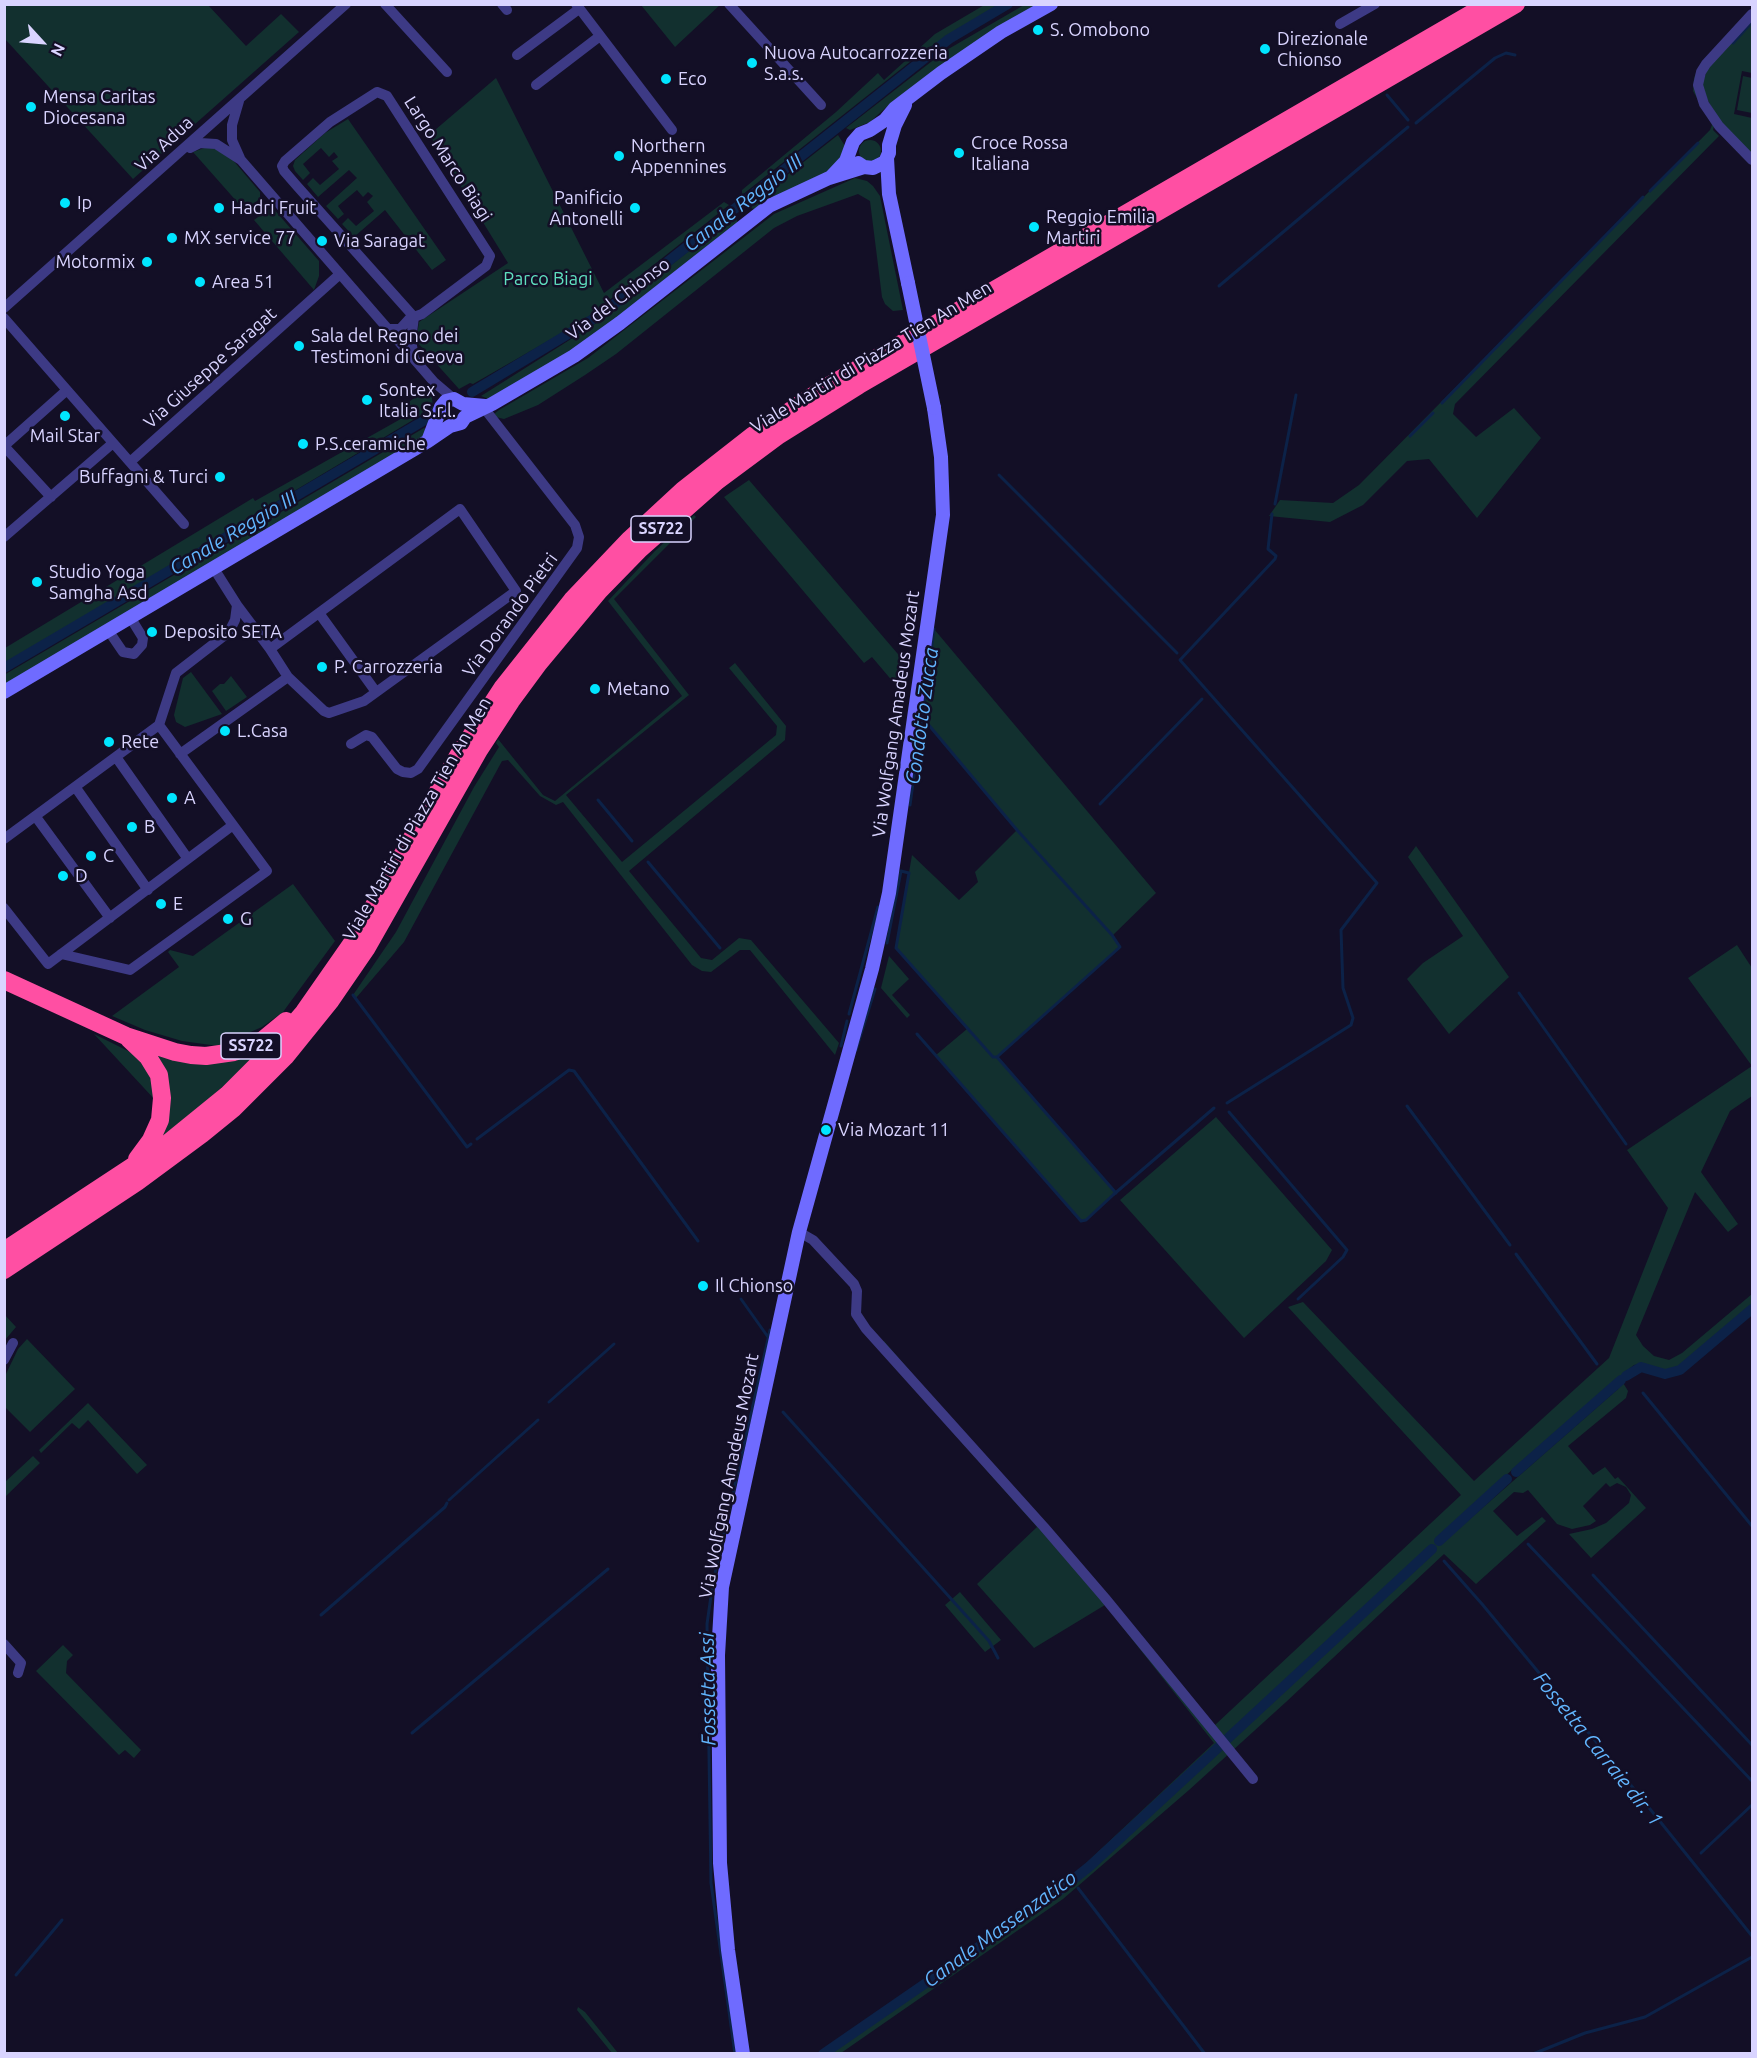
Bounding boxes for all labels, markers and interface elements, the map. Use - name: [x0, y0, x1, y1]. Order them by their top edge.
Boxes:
- north arrow: [12, 12, 72, 72]
- place label: S. Omobono: [1050, 19, 1150, 41]
- marker: S. Omobono: [1031, 23, 1045, 37]
- place label: Direzionale Chionso: [1277, 28, 1368, 70]
- text: N: [47, 41, 69, 59]
- place label: Nuova Autocarrozzeria S.a.s.: [764, 42, 948, 84]
- marker: Direzionale Chionso: [1258, 42, 1272, 56]
- marker: Nuova Autocarrozzeria S.a.s.: [745, 56, 759, 70]
- place label: Eco: [678, 68, 707, 90]
- marker: Eco: [659, 72, 673, 86]
- place label: Mensa Caritas Diocesana: [43, 86, 156, 128]
- street label: Largo Marco Biagi: [400, 92, 496, 226]
- marker: Mensa Caritas Diocesana: [24, 100, 38, 114]
- street label: Via Adua: [130, 112, 198, 176]
- place label: Croce Rossa Italiana: [971, 132, 1068, 174]
- place label: Northern Appennines: [631, 135, 727, 178]
- marker: Croce Rossa Italiana: [952, 146, 966, 160]
- marker: Northern Appennines: [612, 149, 626, 163]
- water label: Canale Reggio III: [679, 149, 807, 257]
- place label: Panificio Antonelli: [549, 187, 623, 230]
- place label: Ip: [77, 192, 92, 214]
- marker: Ip: [58, 196, 72, 210]
- place label: Hadri Fruit: [231, 197, 316, 219]
- marker: Hadri Fruit: [212, 201, 226, 215]
- marker: Panificio Antonelli: [628, 201, 642, 215]
- place label: Reggio Emilia Martiri: [1046, 206, 1155, 248]
- marker: Reggio Emilia Martiri: [1027, 220, 1041, 234]
- place label: MX service 77: [184, 227, 296, 249]
- place label: Via Saragat: [334, 230, 425, 252]
- marker: MX service 77: [165, 231, 179, 245]
- marker: Via Saragat: [315, 234, 329, 248]
- place label: Motormix: [55, 251, 135, 273]
- street label: Via del Chionso: [562, 253, 674, 345]
- marker: Motormix: [140, 255, 154, 269]
- park label: Parco Biagi: [503, 268, 593, 290]
- place label: Area 51: [212, 271, 274, 293]
- marker: Area 51: [193, 275, 207, 289]
- street label: Viale Martiri di Piazza Tien An Men: [747, 276, 995, 438]
- street label: Via Giuseppe Saragat: [139, 303, 281, 433]
- place label: Sala del Regno dei Testimoni di Geova: [311, 325, 464, 368]
- marker: Sala del Regno dei Testimoni di Geova: [292, 339, 306, 353]
- place label: Sontex Italia S.r.l.: [379, 379, 456, 422]
- marker: Sontex Italia S.r.l.: [360, 393, 374, 407]
- marker: Mail Star: [58, 409, 72, 423]
- place label: Mail Star: [30, 425, 100, 447]
- place label: P.S.ceramiche: [315, 433, 426, 455]
- marker: P.S.ceramiche: [296, 437, 310, 451]
- place label: Buffagni & Turci: [79, 466, 208, 488]
- marker: Buffagni & Turci: [213, 470, 227, 484]
- water label: Canale Reggio III: [165, 486, 301, 580]
- road number: SS722: [631, 516, 691, 542]
- street label: Via Dorando Pietri: [458, 549, 562, 681]
- place label: Studio Yoga Samgha Asd: [49, 561, 148, 604]
- marker: Studio Yoga Samgha Asd: [30, 575, 44, 589]
- street label: Via Wolfgang Amadeus Mozart: [868, 589, 924, 839]
- place label: Deposito SETA: [164, 621, 282, 643]
- marker: Deposito SETA: [145, 625, 159, 639]
- water label: Condotto Zucca: [901, 646, 943, 786]
- place label: P. Carrozzeria: [334, 656, 443, 678]
- marker: P. Carrozzeria: [315, 660, 329, 674]
- place label: Metano: [607, 678, 670, 700]
- marker: Metano: [588, 682, 602, 696]
- street label: Viale Martiri di Piazza Tien An Men: [338, 694, 496, 944]
- place label: L.Casa: [237, 720, 288, 742]
- marker: L.Casa: [218, 724, 232, 738]
- place label: Rete: [121, 731, 159, 753]
- marker: Rete: [102, 735, 116, 749]
- place label: A: [184, 787, 196, 809]
- marker: A: [165, 791, 179, 805]
- place label: B: [144, 816, 155, 838]
- marker: B: [125, 820, 139, 834]
- place label: C: [103, 845, 114, 867]
- marker: C: [84, 849, 98, 863]
- place label: D: [75, 865, 88, 887]
- marker: D: [56, 869, 70, 883]
- place label: E: [173, 893, 183, 915]
- marker: E: [154, 897, 168, 911]
- place label: G: [240, 908, 252, 930]
- marker: G: [221, 912, 235, 926]
- road number: SS722: [221, 1033, 281, 1059]
- place label: Via Mozart 11: [838, 1119, 950, 1141]
- marker: Via Mozart 11: [819, 1123, 833, 1137]
- place label: Il Chionso: [715, 1275, 793, 1297]
- marker: Il Chionso: [696, 1279, 710, 1293]
- street label: Via Wolfgang Amadeus Mozart: [695, 1352, 763, 1600]
- water label: Fossetta Assi: [695, 1632, 721, 1746]
- water label: Fossetta Carraie dir. 1: [1529, 1667, 1667, 1831]
- water label: Canale Massenzatico: [919, 1865, 1081, 1993]

